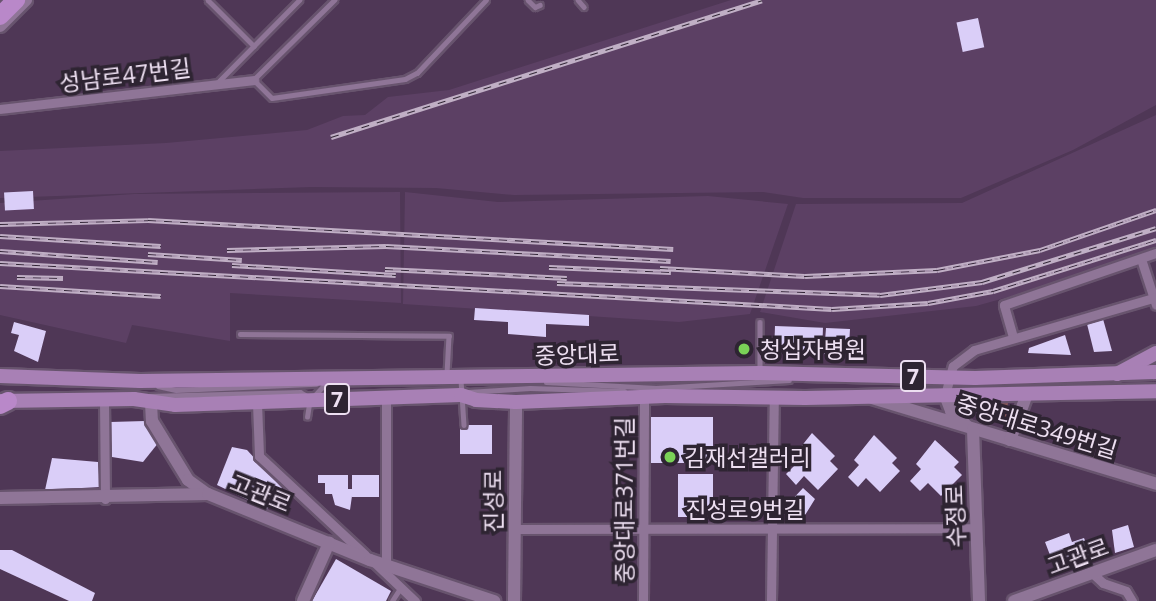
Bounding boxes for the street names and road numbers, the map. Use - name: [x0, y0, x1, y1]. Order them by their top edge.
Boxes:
- street label: 성남로47번길: [58, 53, 192, 97]
- street label: 중앙대로: [534, 339, 620, 369]
- road number: 7: [899, 358, 927, 394]
- road number: 7: [323, 382, 351, 416]
- street label: 중앙대로349번길: [953, 388, 1121, 464]
- street label: 중앙대로371번길: [610, 417, 638, 583]
- street label: 고관로: [226, 468, 296, 518]
- street label: 진성로: [479, 469, 507, 533]
- street label: 수정로: [940, 484, 970, 548]
- street label: 진성로9번길: [686, 495, 804, 523]
- street label: 고관로: [1043, 532, 1113, 580]

